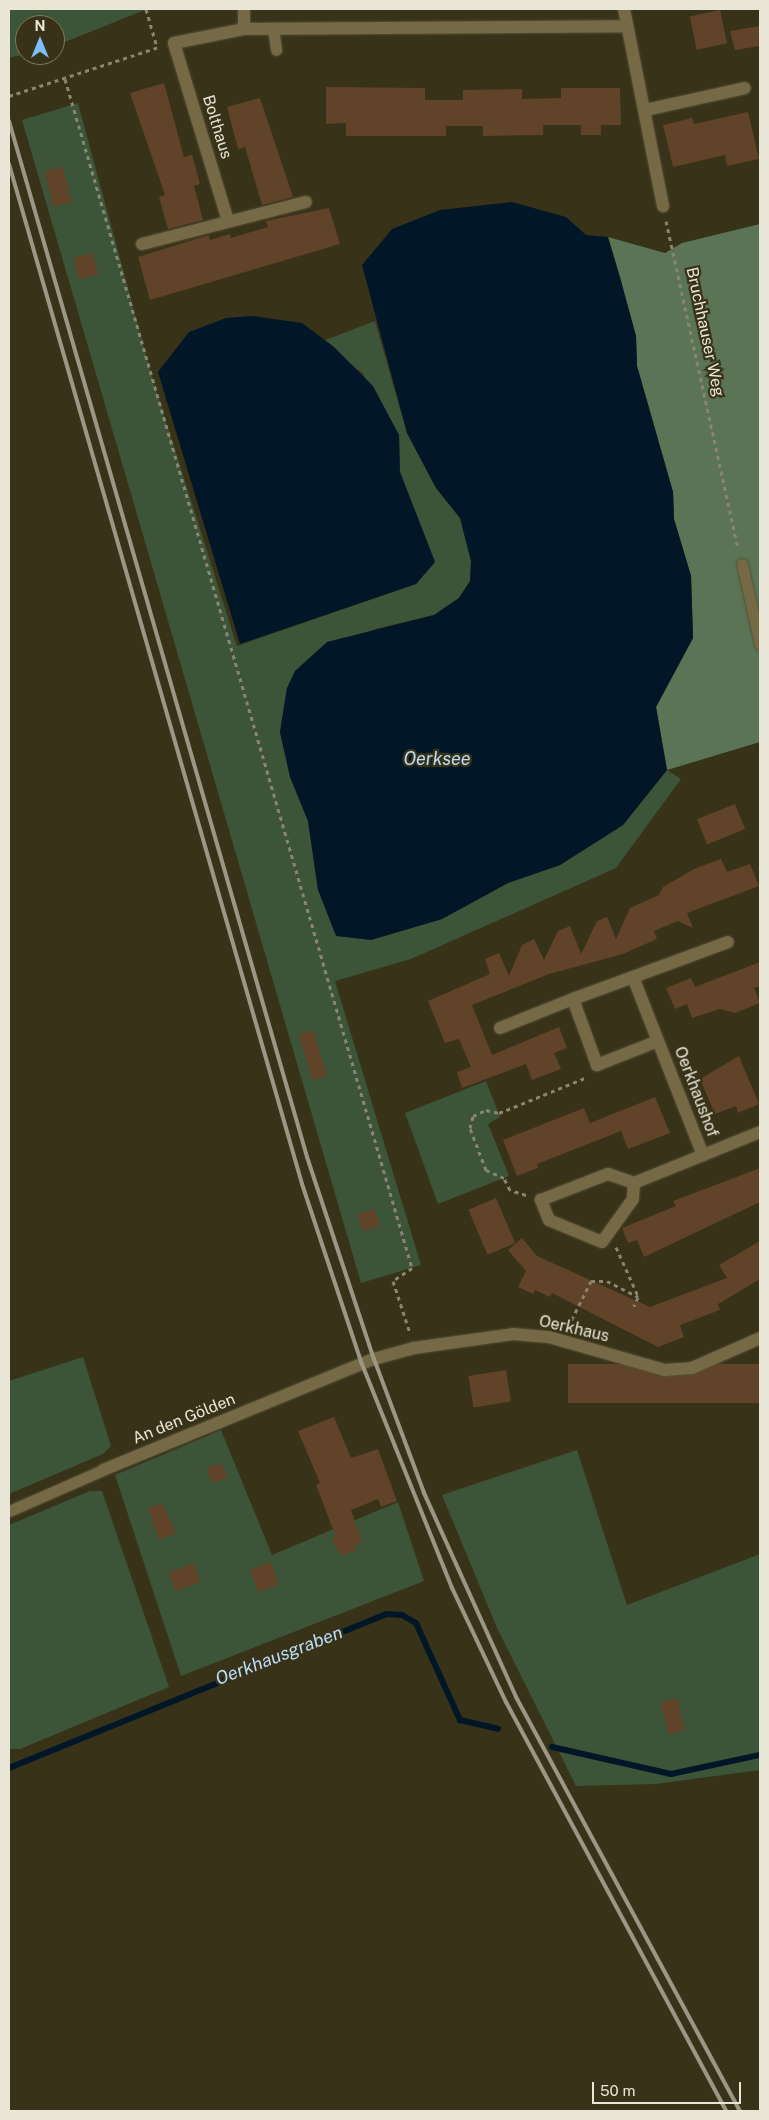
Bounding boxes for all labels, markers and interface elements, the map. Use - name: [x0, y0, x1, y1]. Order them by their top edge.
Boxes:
- north arrow: [15, 15, 65, 65]
- text: N: [35, 18, 45, 34]
- street label: Bolthaus: [198, 93, 236, 161]
- street label: Bruchhauser Weg: [682, 265, 728, 399]
- water label: Oerksee: [403, 748, 471, 770]
- street label: Oerkhaushof: [670, 1044, 722, 1140]
- street label: Oerkhaus: [537, 1312, 611, 1346]
- street label: An den Gölden: [130, 1390, 238, 1448]
- water label: Oerkhausgraben: [212, 1622, 346, 1690]
- scale bar: [594, 2072, 743, 2104]
- text: 50 m: [600, 2082, 635, 2099]

